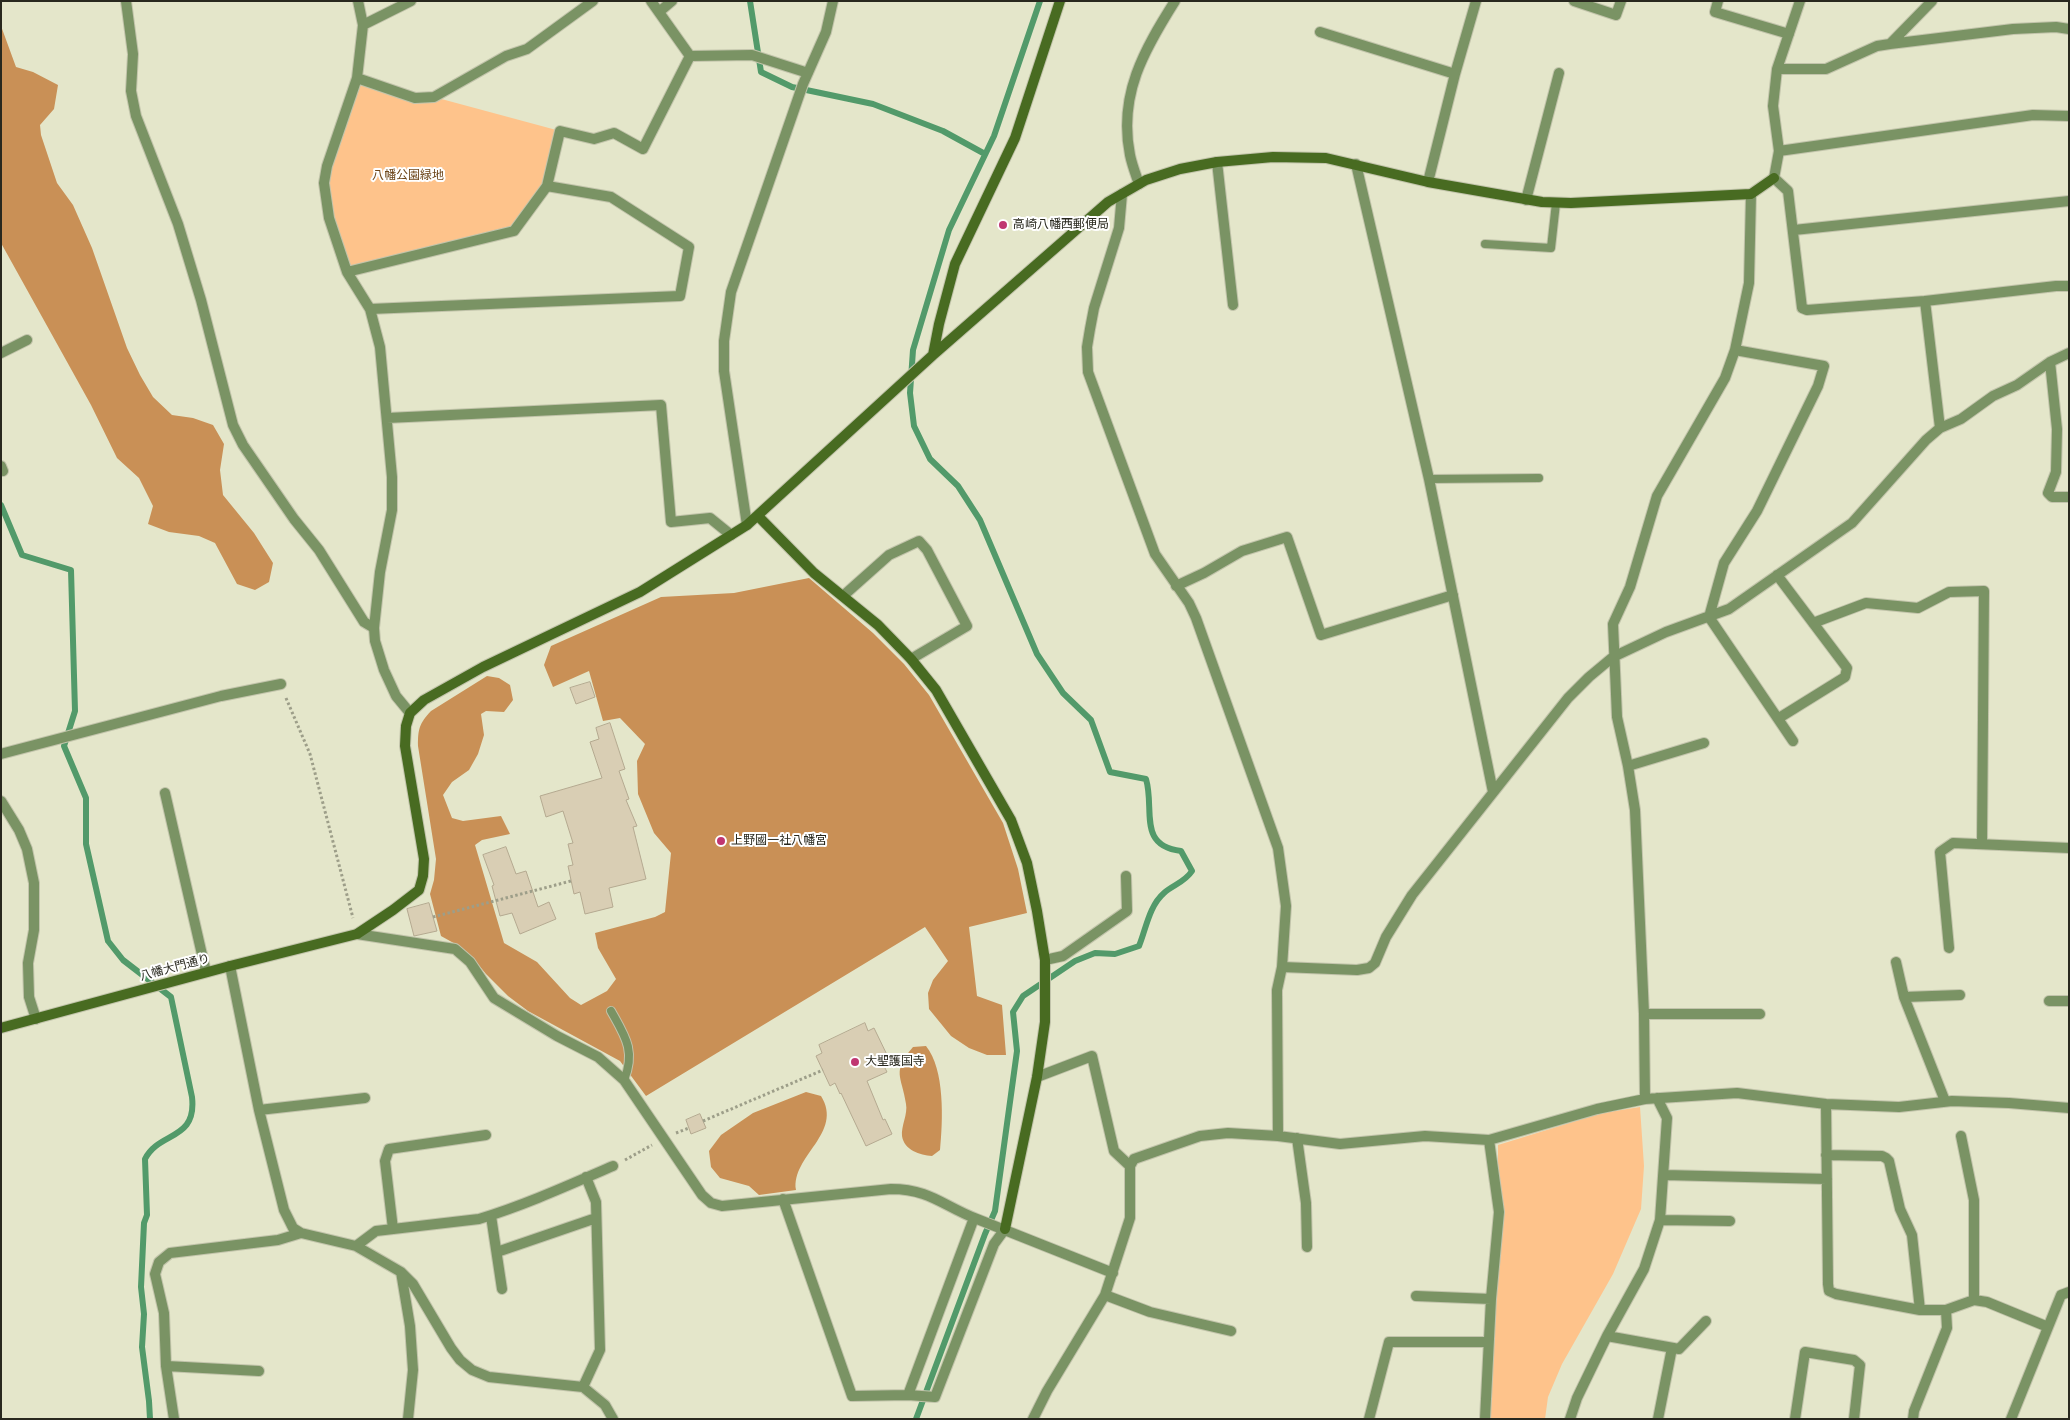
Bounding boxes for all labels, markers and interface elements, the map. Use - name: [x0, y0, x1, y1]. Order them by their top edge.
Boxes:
- park label: 八幡公園緑地: [372, 169, 444, 183]
- place label: 高崎八幡西郵便局: [1013, 218, 1109, 232]
- marker: 高崎八幡西郵便局: [997, 219, 1009, 231]
- place label: 上野國一社八幡宮: [731, 834, 827, 848]
- marker: 上野國一社八幡宮: [715, 835, 727, 847]
- street label: 八幡大門通り: [138, 952, 212, 984]
- place label: 大聖護国寺: [865, 1055, 925, 1069]
- marker: 大聖護国寺: [849, 1056, 861, 1068]

